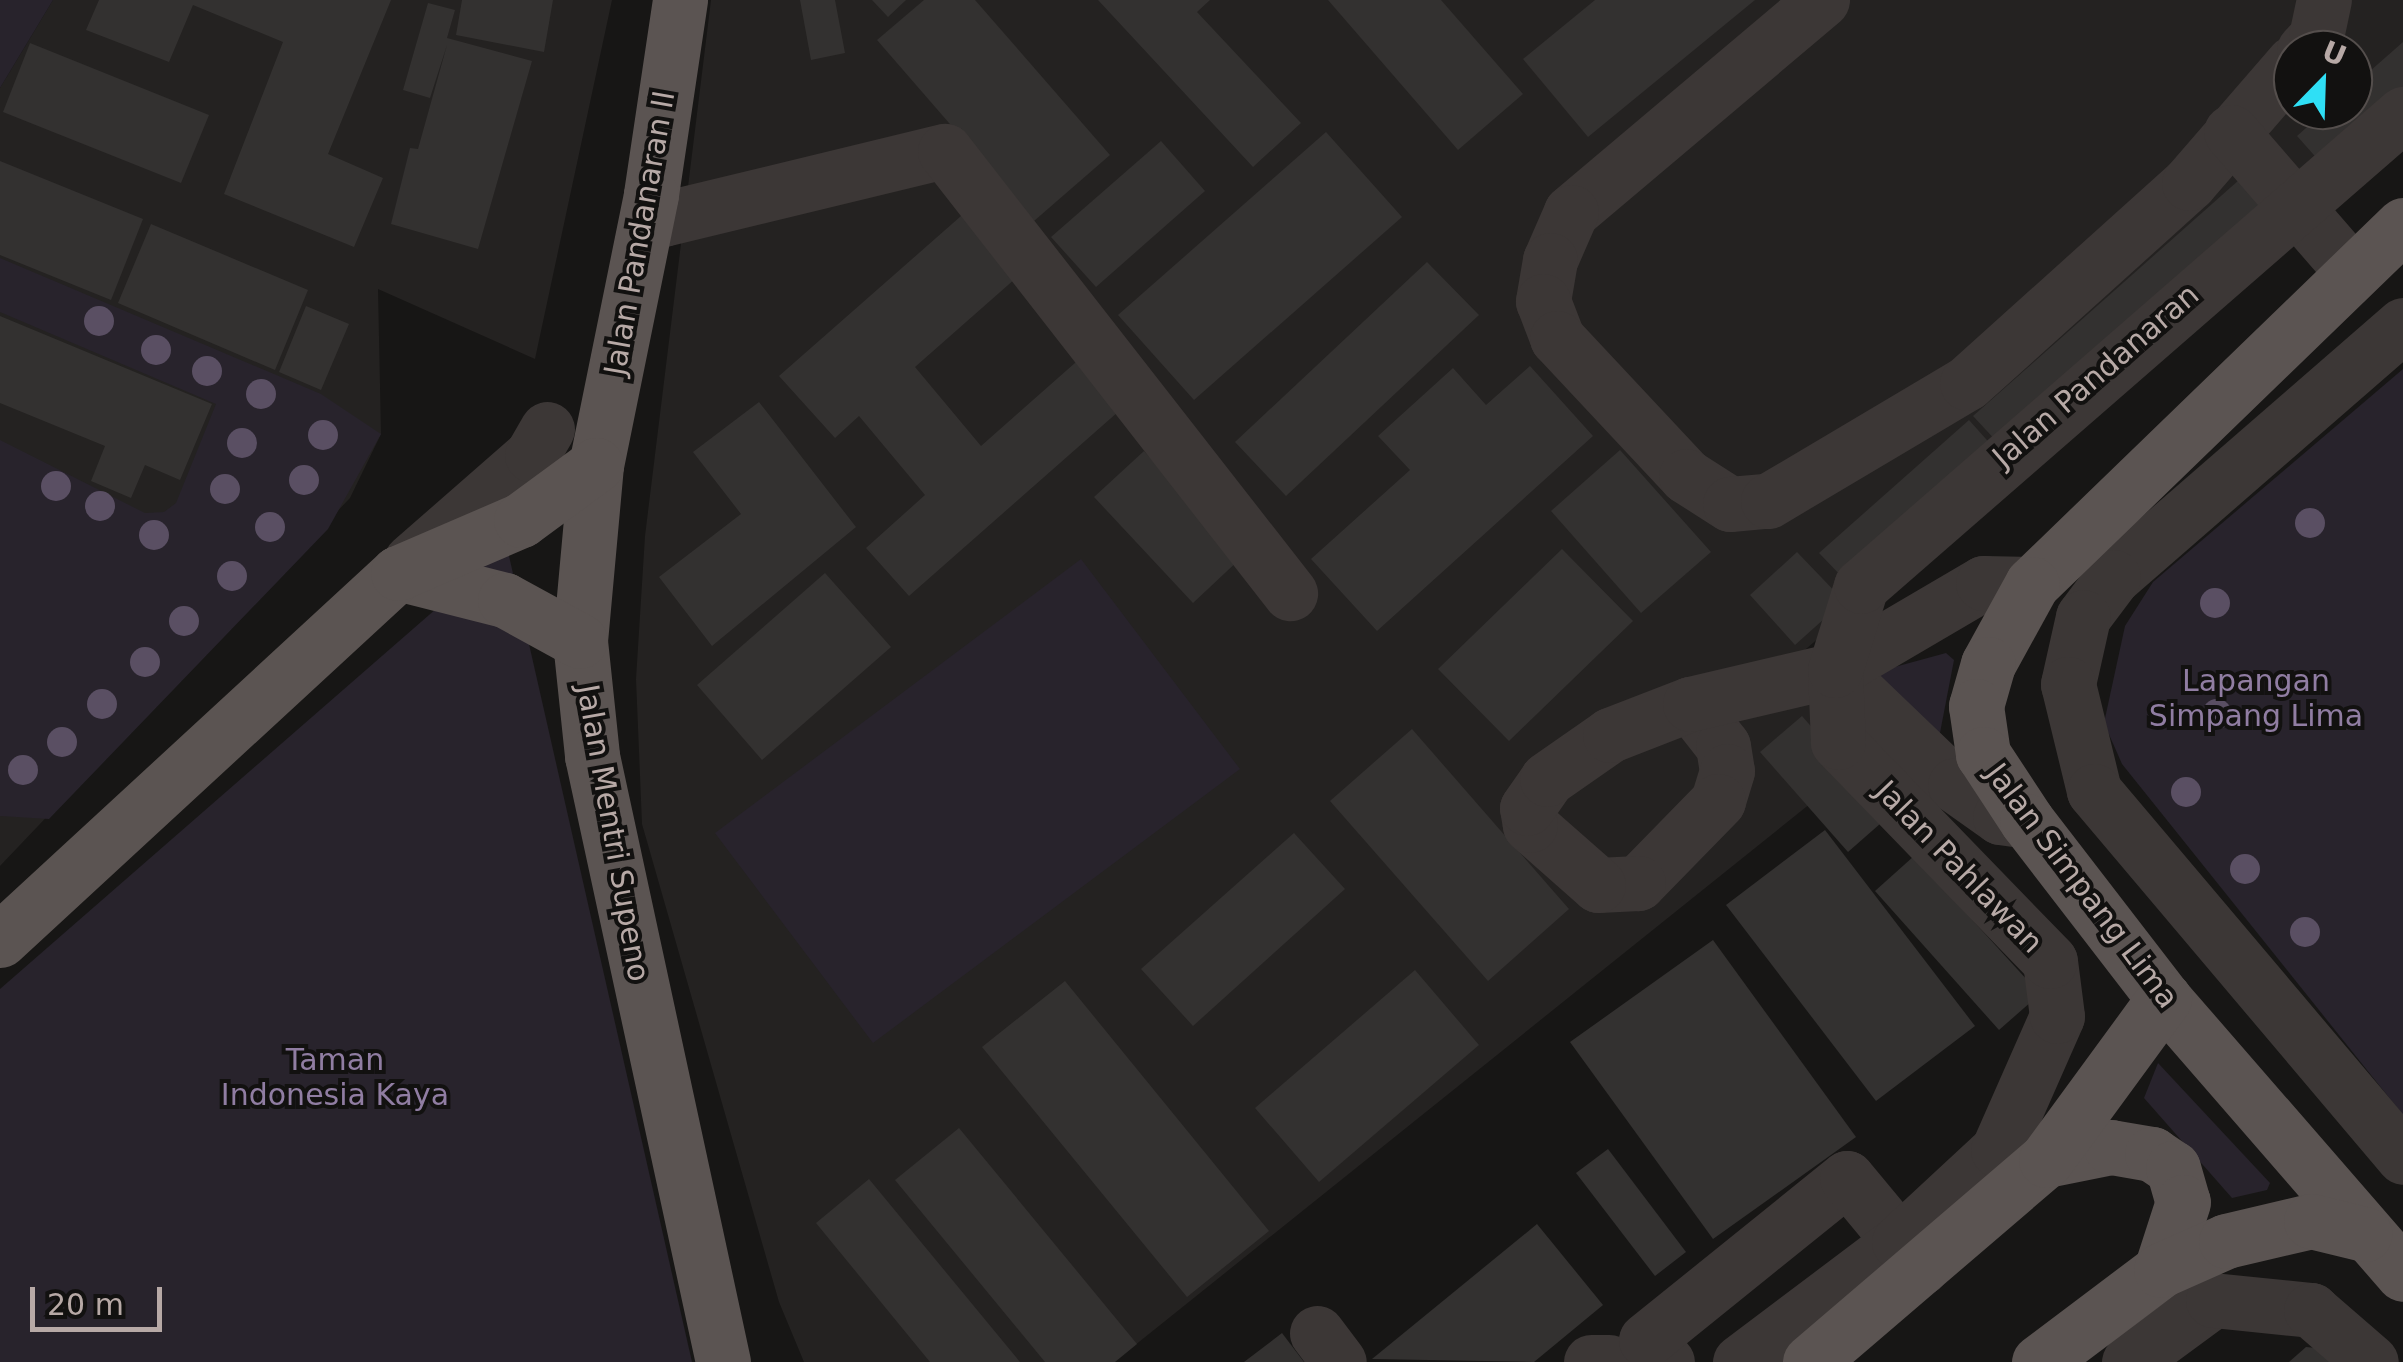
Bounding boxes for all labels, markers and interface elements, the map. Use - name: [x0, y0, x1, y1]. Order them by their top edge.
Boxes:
- north arrow: [2273, 30, 2373, 130]
- text: U: [2317, 34, 2351, 73]
- street label: Jalan Pandanaran II: [597, 88, 683, 378]
- street label: Jalan Pandanaran: [1986, 277, 2206, 475]
- park label: Lapangan Simpang Lima: [2149, 663, 2363, 734]
- street label: Jalan Mentri Supeno: [569, 682, 657, 984]
- street label: Jalan Simpang Lima: [1978, 757, 2186, 1015]
- street label: Jalan Pahlawan: [1868, 773, 2050, 961]
- park label: Taman Indonesia Kaya: [221, 1042, 449, 1112]
- scale bar: [35, 1267, 168, 1329]
- text: 20 m: [47, 1287, 124, 1322]

